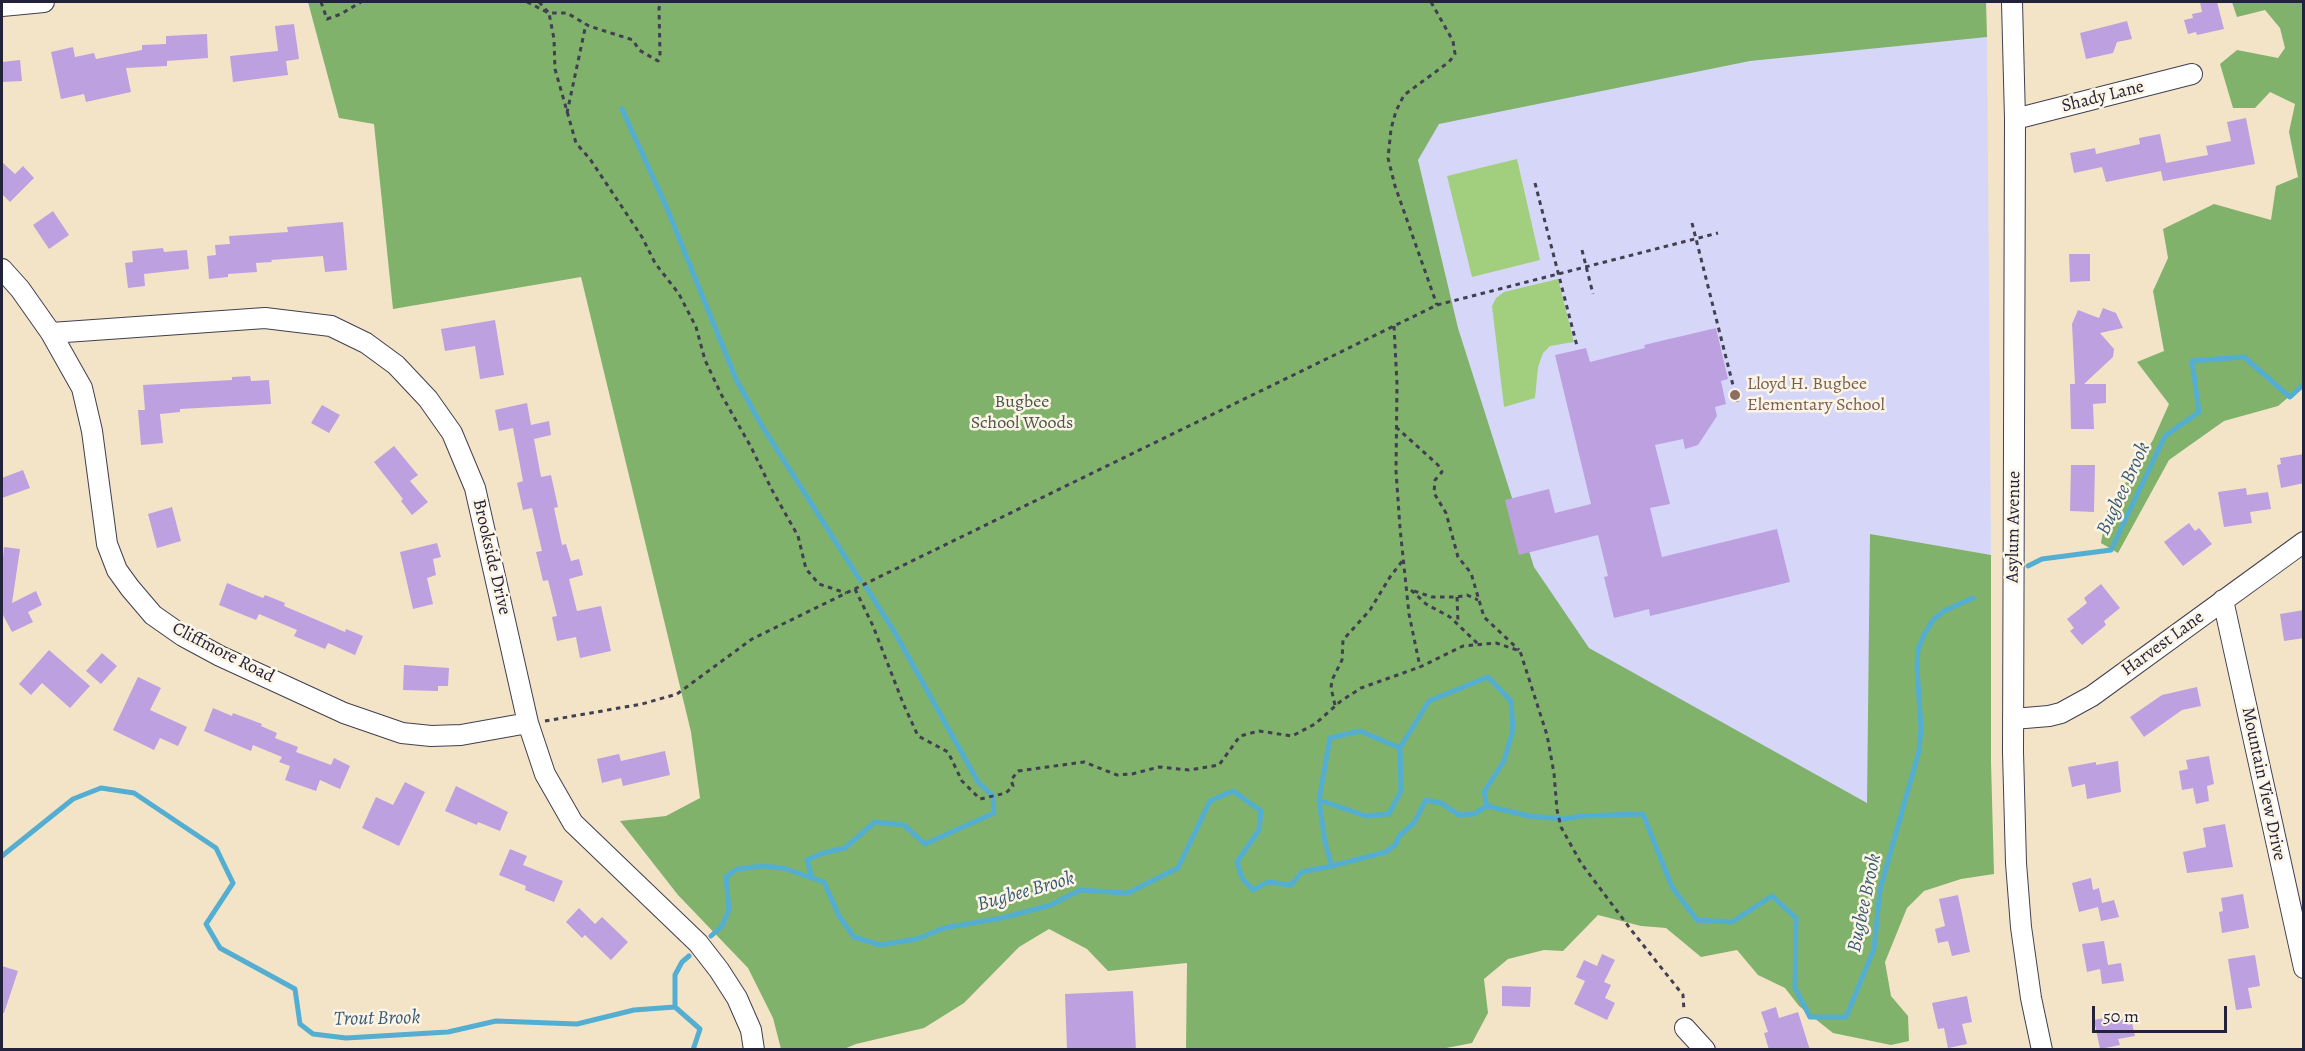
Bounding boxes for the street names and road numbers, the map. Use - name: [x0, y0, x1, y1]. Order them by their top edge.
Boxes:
- street label: Shady Lane: [2060, 76, 2146, 118]
- street label: Asylum Avenue: [2002, 471, 2026, 583]
- street label: Brookside Drive: [467, 497, 515, 617]
- street label: Harvest Lane: [2118, 607, 2208, 681]
- street label: Cliffmore Road: [168, 618, 278, 688]
- street label: Mountain View Drive: [2236, 705, 2290, 863]

